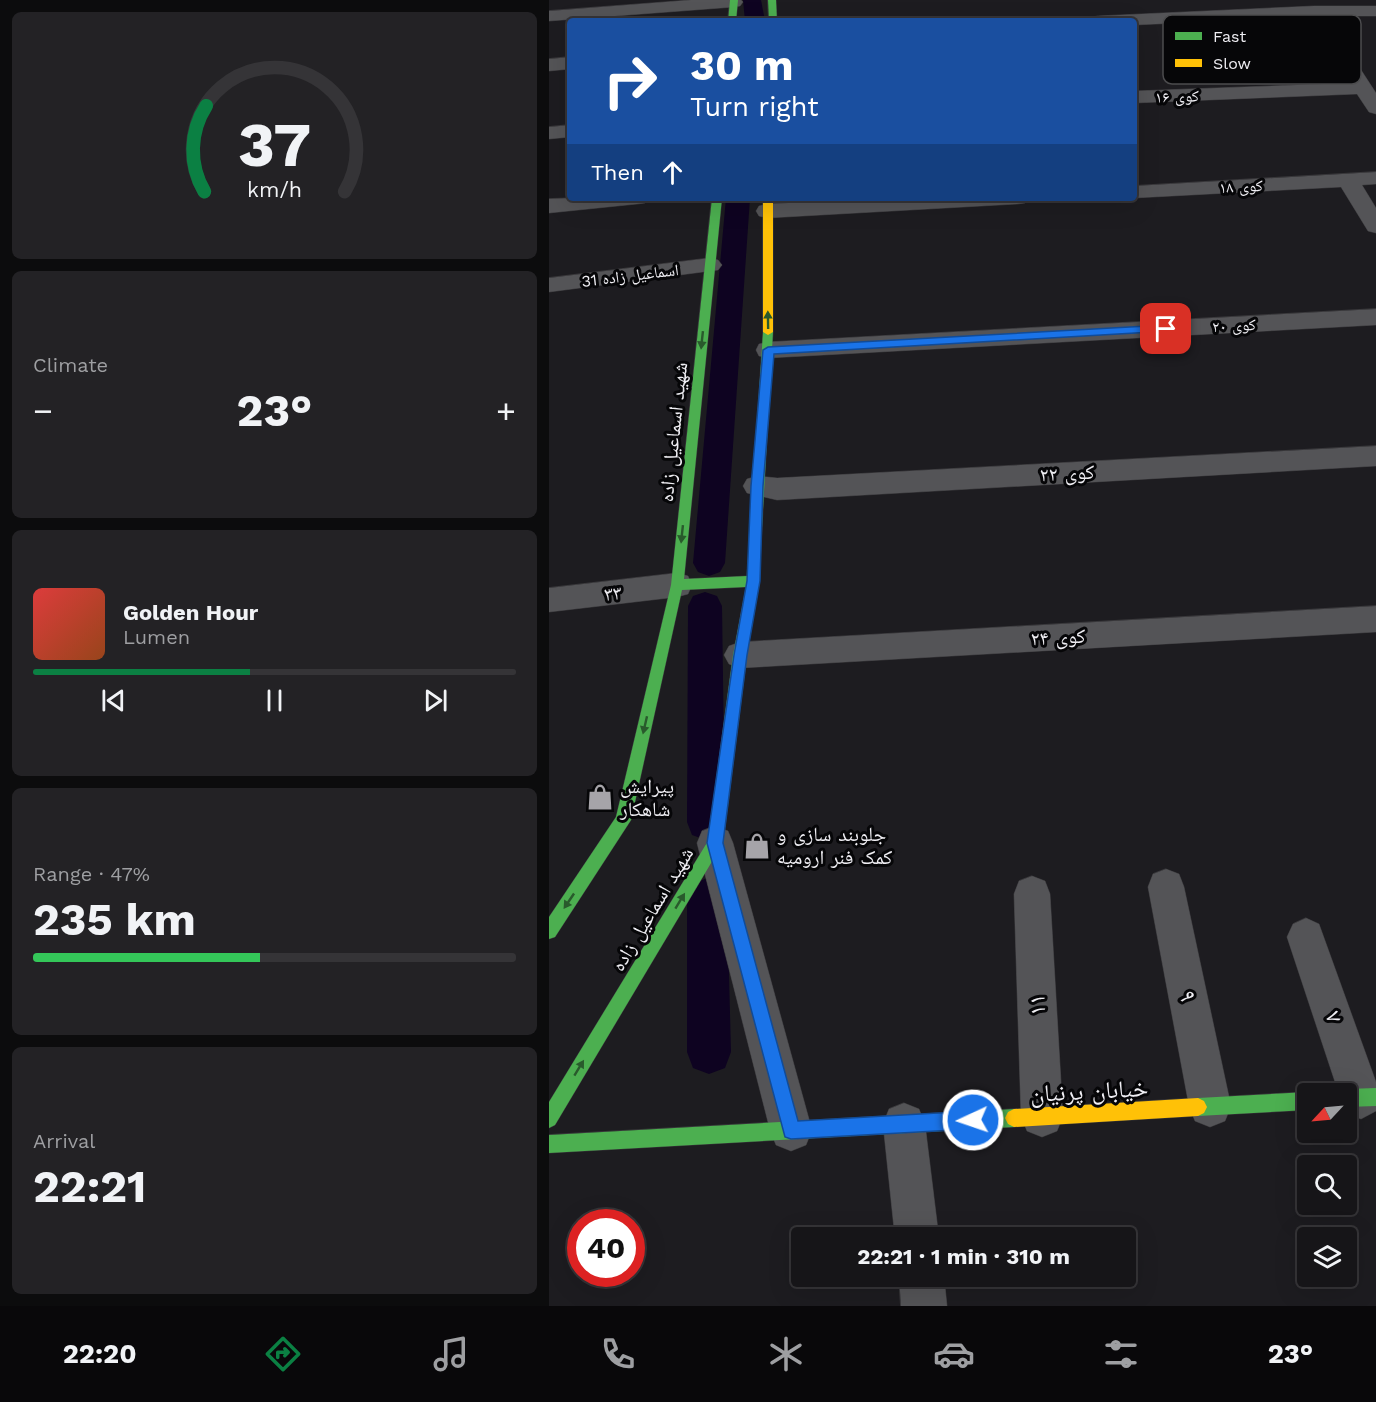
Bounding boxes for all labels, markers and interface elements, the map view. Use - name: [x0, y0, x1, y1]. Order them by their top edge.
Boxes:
- legend: [1163, 15, 1361, 84]
- text: Fast: [1213, 27, 1246, 46]
- text: 30 m: [690, 41, 794, 90]
- icon: right: [591, 42, 669, 120]
- text: Slow: [1213, 54, 1251, 73]
- street label: کوی ۱۶: [1155, 86, 1200, 108]
- text: Turn right: [690, 91, 819, 123]
- text: 37: [238, 109, 311, 182]
- icon: ahead: [656, 156, 689, 189]
- text: Then: [591, 160, 644, 185]
- street label: کوی ۱۸: [1219, 176, 1264, 198]
- text: km/h: [247, 178, 302, 203]
- street label: اسماعیل زاده 31: [580, 260, 680, 292]
- pin: [1140, 303, 1191, 354]
- one-way arrow: [763, 311, 773, 330]
- icon: arrive: [1149, 312, 1182, 345]
- street label: کوی ۲۰: [1212, 315, 1257, 337]
- one-way arrow: [697, 330, 707, 349]
- text: Climate: [33, 353, 108, 377]
- street label: شهید اسماعیل زاده: [654, 361, 692, 503]
- text: 23°: [237, 384, 312, 437]
- text: −: [33, 391, 53, 430]
- text: +: [496, 391, 516, 430]
- street label: کوی ۲۲: [1039, 460, 1095, 486]
- one-way arrow: [677, 524, 687, 543]
- street label: ۳۳: [603, 580, 623, 606]
- text: Golden Hour: [123, 600, 258, 625]
- street label: کوی ۲۴: [1030, 624, 1086, 650]
- text: Lumen: [123, 625, 190, 649]
- icon: previous: [97, 684, 130, 717]
- icon: pause: [258, 684, 291, 717]
- icon: next: [419, 684, 452, 717]
- one-way arrow: [640, 716, 649, 735]
- place label: پیرایش شاهکار: [619, 774, 674, 821]
- shop icon: پیرایش شاهکار: [585, 782, 615, 812]
- place label: جلوبند سازی و کمک فنر ارومیه: [777, 822, 892, 869]
- shop icon: جلوبند سازی و کمک فنر ارومیه: [742, 831, 772, 861]
- street label: شهید اسماعیل زاده: [606, 843, 698, 975]
- text: Range · 47%: [33, 862, 150, 886]
- text: 235 km: [33, 893, 196, 946]
- one-way arrow: [564, 893, 575, 909]
- one-way arrow: [674, 893, 685, 909]
- street label: ۹: [1173, 988, 1203, 1004]
- street label: ۱۱: [1022, 994, 1052, 1016]
- street label: ۷: [1319, 1007, 1349, 1027]
- one-way arrow: [574, 1060, 585, 1076]
- street label: خیابان پرنیان: [1029, 1074, 1149, 1108]
- north arrow: [1297, 1083, 1357, 1143]
- map controls: [1297, 1083, 1357, 1287]
- position arrow: [941, 1088, 1005, 1152]
- text: Arrival: [33, 1129, 95, 1153]
- button: search: [1297, 1155, 1357, 1215]
- text: 22:21: [33, 1160, 146, 1213]
- speed limit sign: 40: [567, 1209, 645, 1287]
- button: layers: [1297, 1227, 1357, 1287]
- text: 22:21 · 1 min · 310 m: [857, 1244, 1070, 1269]
- icon: directions: [262, 1333, 304, 1375]
- icon: music: [430, 1333, 472, 1375]
- icon: phone: [597, 1333, 639, 1375]
- icon: climate: [765, 1333, 807, 1375]
- icon: car: [933, 1333, 975, 1375]
- icon: filters: [1100, 1333, 1142, 1375]
- text: 22:20: [63, 1338, 137, 1370]
- text: 23°: [1268, 1338, 1313, 1370]

